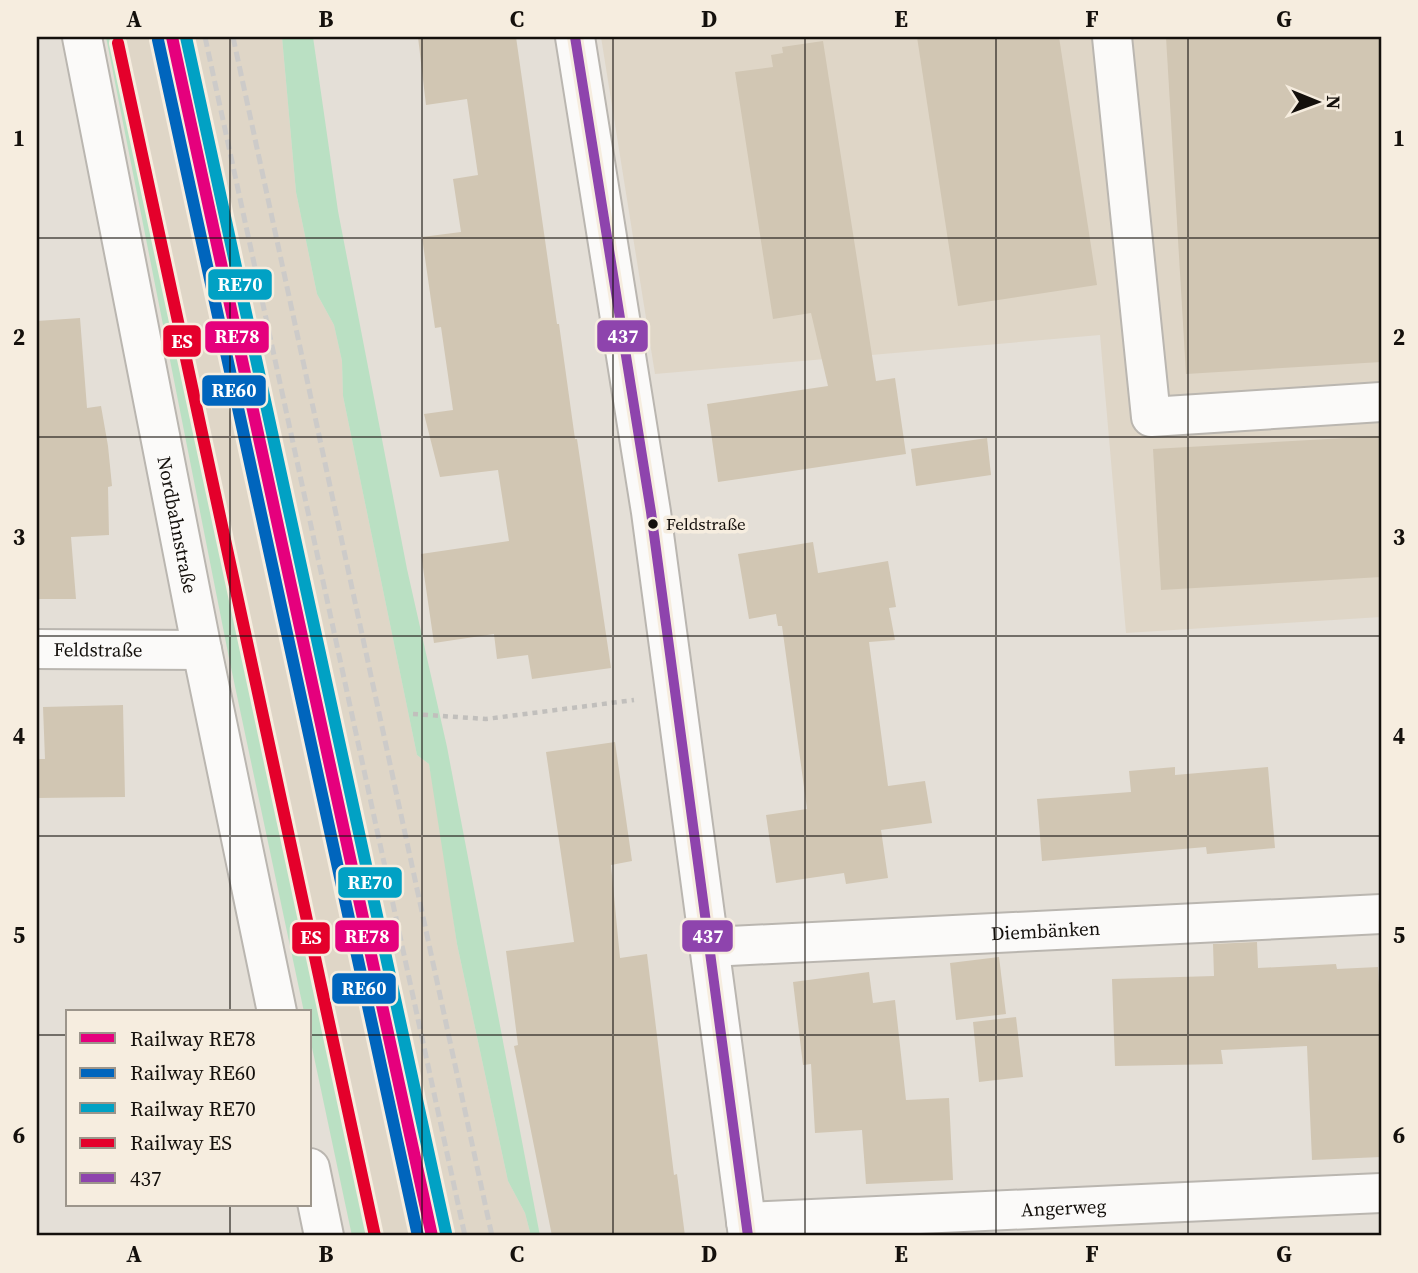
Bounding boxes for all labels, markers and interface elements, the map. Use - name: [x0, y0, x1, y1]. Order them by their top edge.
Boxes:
- text: A: [126, 3, 142, 35]
- text: B: [319, 3, 334, 35]
- text: C: [510, 3, 524, 35]
- text: D: [701, 3, 717, 35]
- text: E: [894, 3, 908, 35]
- text: F: [1085, 3, 1099, 35]
- text: G: [1276, 3, 1292, 35]
- north arrow: [1282, 66, 1352, 136]
- text: N: [1321, 95, 1347, 110]
- text: 1: [13, 122, 25, 154]
- text: 1: [1393, 122, 1405, 154]
- line badge: RE70: [207, 268, 273, 301]
- text: RE70: [218, 271, 262, 297]
- line badge: 437: [596, 319, 649, 353]
- line badge: RE78: [204, 320, 270, 354]
- text: 2: [13, 321, 25, 353]
- text: 2: [1393, 321, 1405, 353]
- text: RE78: [215, 323, 259, 349]
- text: 437: [608, 323, 638, 349]
- line badge: ES: [162, 324, 202, 358]
- text: ES: [171, 328, 193, 354]
- line badge: RE60: [201, 374, 267, 407]
- text: RE60: [212, 377, 256, 403]
- street label: Nordbahnstraße: [151, 454, 204, 596]
- place label: Feldstraße: [666, 512, 746, 536]
- marker: Feldstraße: [646, 517, 660, 531]
- text: 3: [13, 521, 25, 553]
- text: 3: [1393, 521, 1405, 553]
- street label: Feldstraße: [53, 636, 143, 663]
- text: 4: [13, 720, 25, 752]
- text: 4: [1393, 720, 1405, 752]
- line badge: RE70: [337, 866, 403, 899]
- text: RE70: [348, 869, 392, 895]
- street label: Diembänken: [990, 915, 1101, 946]
- text: 5: [13, 919, 25, 951]
- line badge: RE78: [334, 919, 400, 953]
- line badge: 437: [681, 919, 734, 953]
- text: 5: [1393, 919, 1405, 951]
- line badge: ES: [291, 921, 331, 955]
- text: RE78: [345, 923, 389, 949]
- text: 437: [693, 923, 723, 949]
- text: ES: [300, 924, 322, 950]
- line badge: RE60: [331, 972, 397, 1005]
- text: RE60: [342, 975, 386, 1001]
- legend: [66, 1010, 312, 1206]
- text: Railway RE78: [130, 1024, 256, 1053]
- text: Railway RE60: [130, 1058, 256, 1087]
- text: Railway RE70: [130, 1094, 256, 1123]
- text: 6: [13, 1119, 25, 1151]
- text: 6: [1393, 1119, 1405, 1151]
- text: Railway ES: [130, 1128, 232, 1157]
- text: 437: [130, 1164, 162, 1193]
- street label: Angerweg: [1020, 1193, 1107, 1222]
- text: A: [126, 1238, 142, 1270]
- text: B: [319, 1238, 334, 1270]
- text: C: [510, 1238, 524, 1270]
- text: D: [701, 1238, 717, 1270]
- text: E: [894, 1238, 908, 1270]
- text: F: [1085, 1238, 1099, 1270]
- text: G: [1276, 1238, 1292, 1270]

